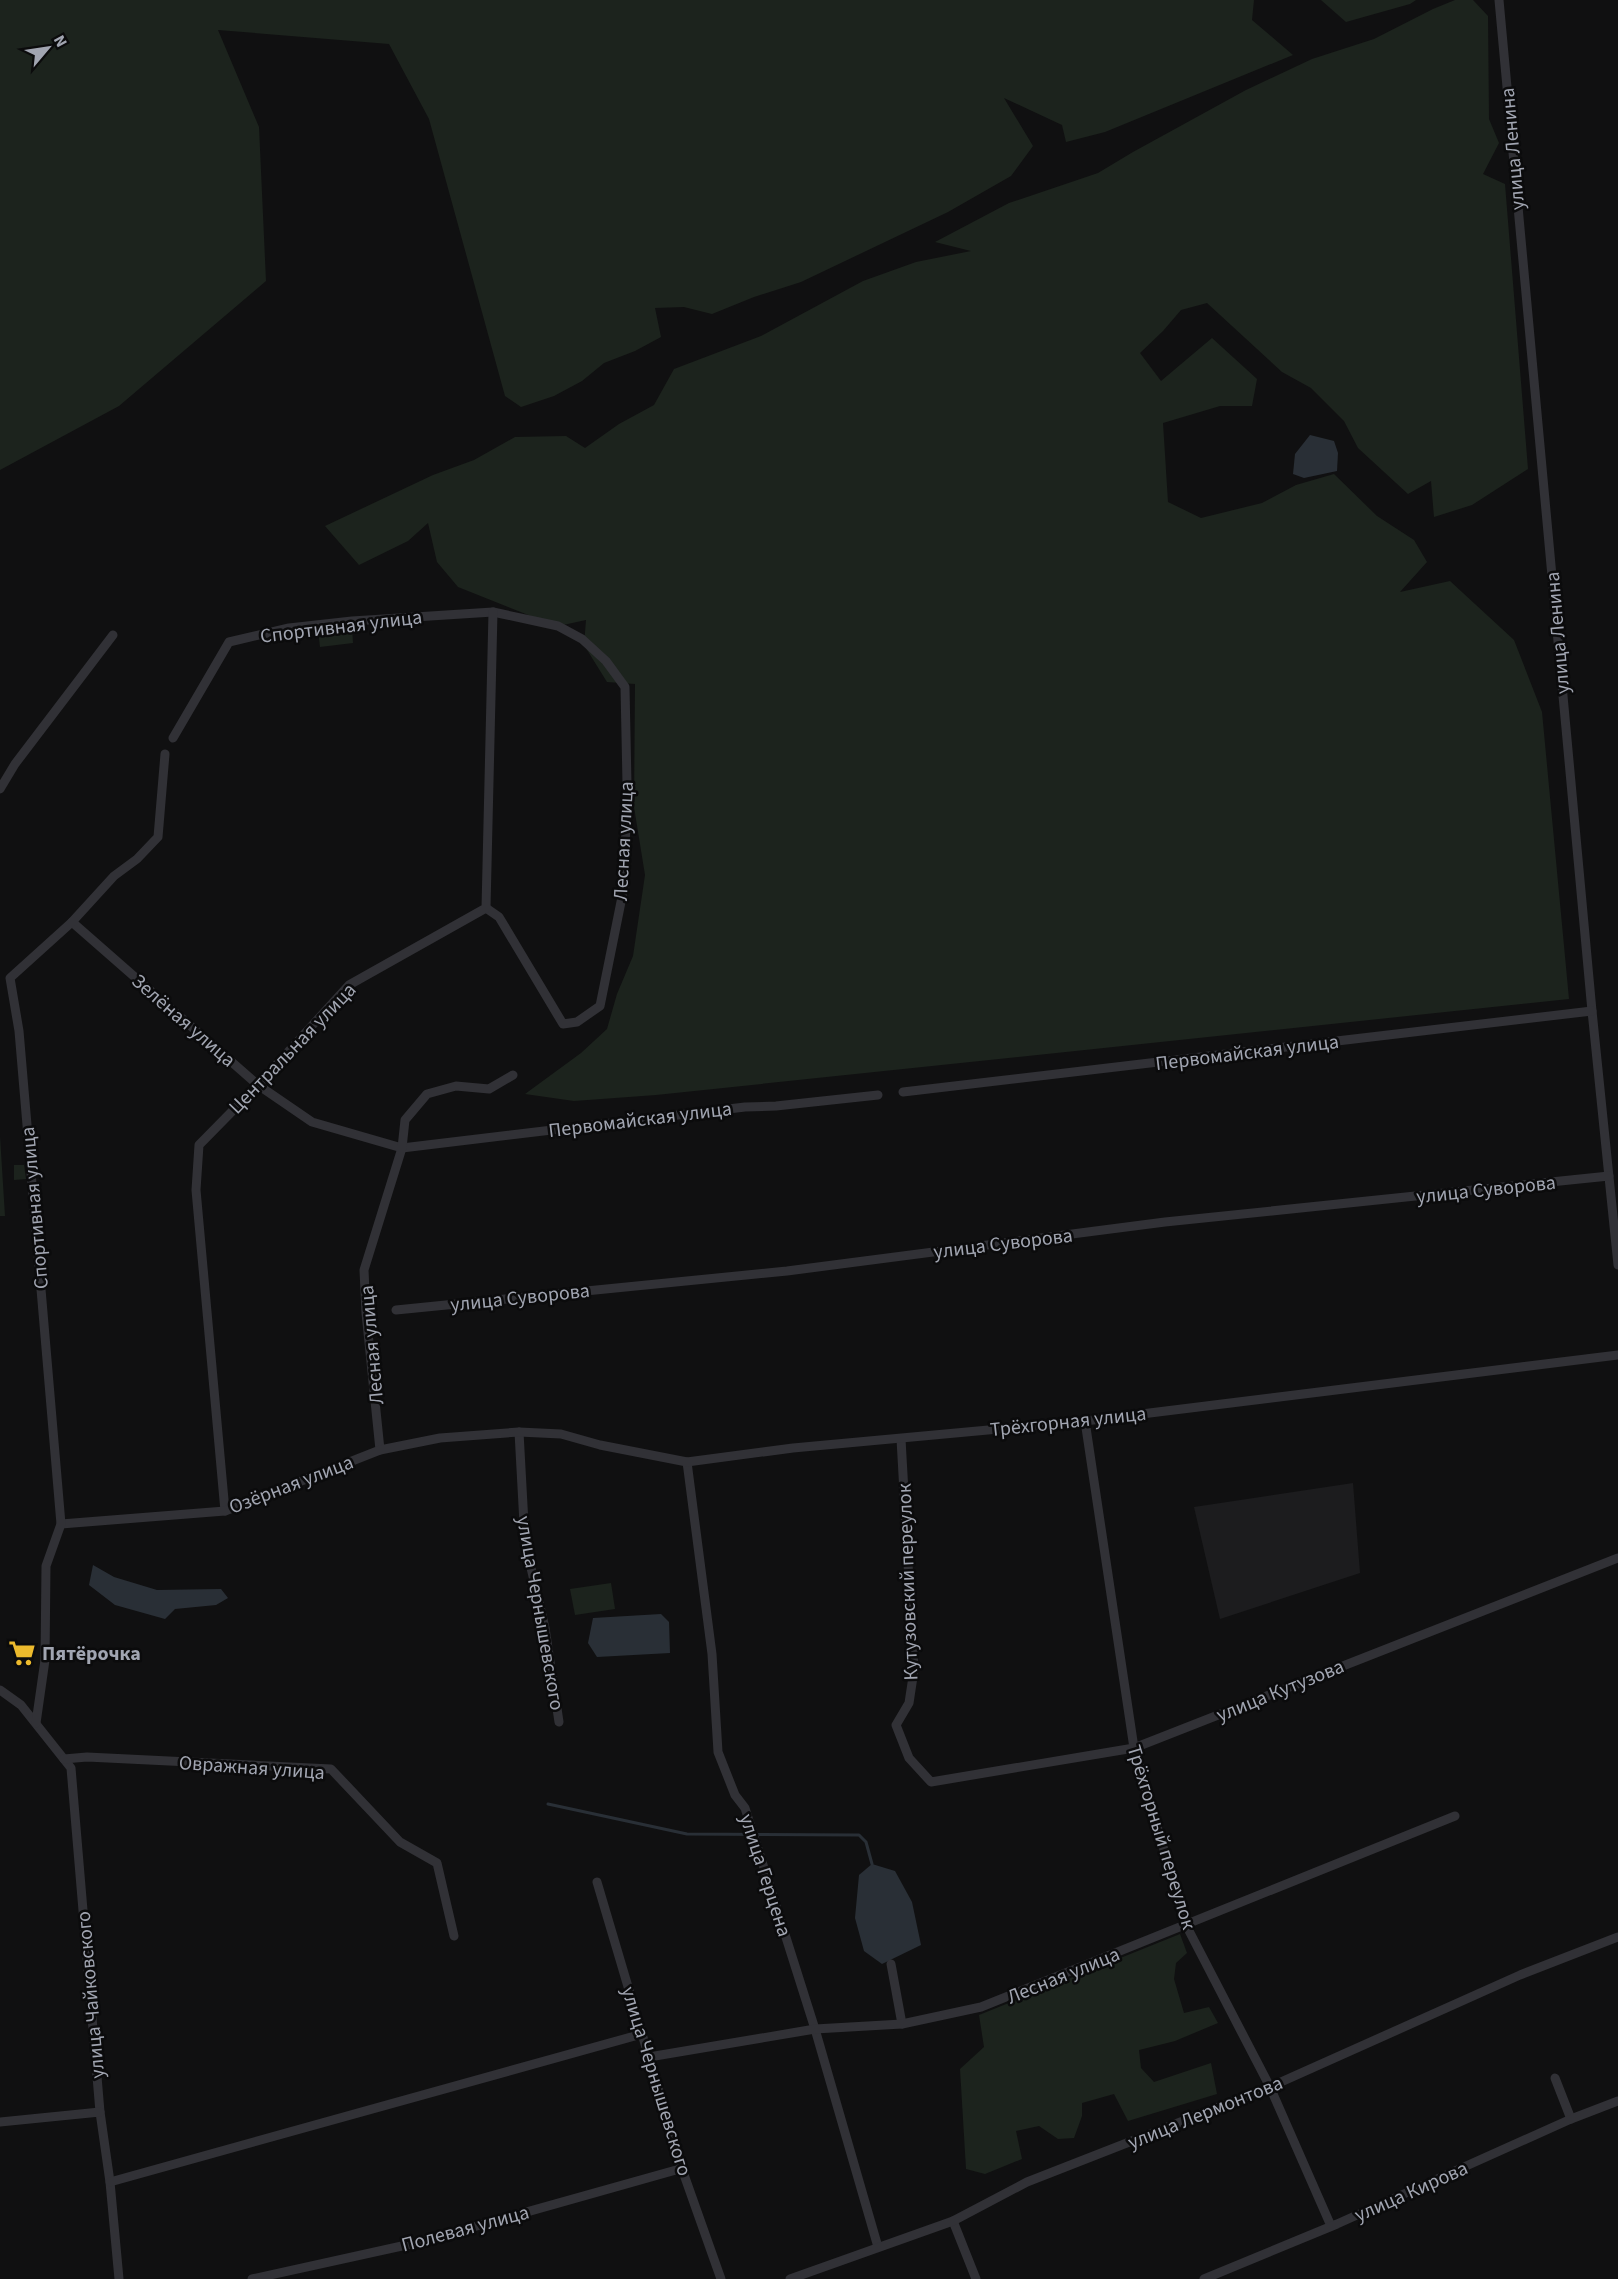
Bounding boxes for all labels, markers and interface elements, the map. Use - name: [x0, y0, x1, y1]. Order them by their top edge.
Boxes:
- north arrow: [18, 18, 78, 78]
- text: N: [48, 31, 72, 51]
- street label: улица Ленина: [1494, 87, 1532, 211]
- street label: улица Ленина: [1539, 571, 1577, 695]
- street label: Спортивная улица: [259, 603, 424, 651]
- street label: Лесная улица: [607, 781, 641, 902]
- street label: Зелёная улица: [125, 968, 241, 1074]
- street label: Центральная улица: [223, 977, 363, 1121]
- street label: Первомайская улица: [1154, 1028, 1340, 1078]
- street label: Первомайская улица: [547, 1095, 733, 1145]
- street label: Спортивная улица: [14, 1126, 56, 1290]
- street label: улица Суворова: [1415, 1169, 1557, 1211]
- street label: улица Суворова: [932, 1222, 1074, 1266]
- street label: улица Суворова: [449, 1277, 591, 1319]
- street label: Лесная улица: [353, 1284, 391, 1406]
- street label: Трёхгорная улица: [989, 1400, 1148, 1444]
- street label: Озёрная улица: [225, 1448, 358, 1522]
- street label: Кутузовский переулок: [891, 1483, 925, 1681]
- street label: улица Чернышевского: [509, 1514, 571, 1713]
- supermarket icon: Пятёрочка: [7, 1638, 37, 1668]
- place label: Пятёрочка: [42, 1640, 141, 1668]
- street label: улица Кутузова: [1212, 1653, 1348, 1729]
- street label: Трёхгорный переулок: [1120, 1742, 1202, 1933]
- street label: Овражная улица: [178, 1749, 326, 1787]
- street label: улица Герцена: [732, 1810, 798, 1940]
- street label: улица Чайковского: [70, 1910, 112, 2080]
- street label: Лесная улица: [1003, 1941, 1124, 2011]
- street label: улица Чернышевского: [614, 1983, 698, 2180]
- street label: улица Лермонтова: [1124, 2069, 1287, 2157]
- street label: улица Кирова: [1350, 2154, 1473, 2229]
- street label: Полевая улица: [398, 2198, 532, 2259]

